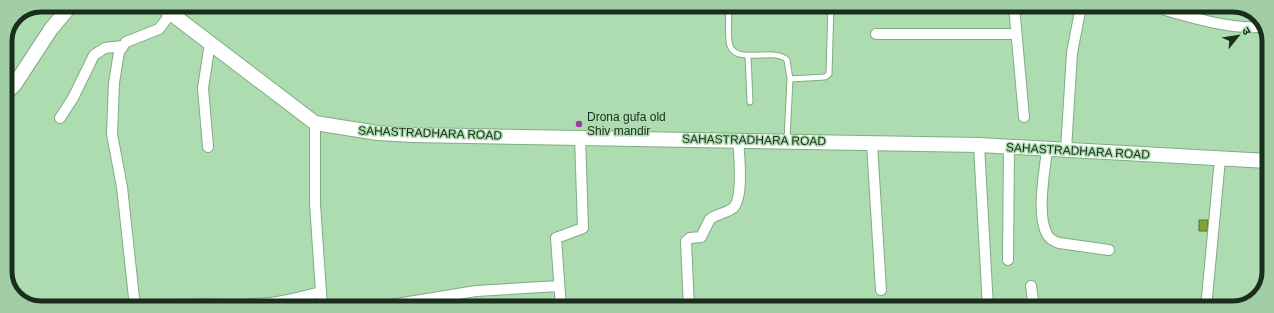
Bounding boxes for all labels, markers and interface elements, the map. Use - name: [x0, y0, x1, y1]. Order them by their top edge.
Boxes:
- north arrow: [1218, 16, 1258, 56]
- text: उ: [1240, 25, 1254, 37]
- place label: Drona gufa old Shiv mandir: [587, 110, 666, 138]
- marker: Drona gufa old Shiv mandir: [574, 119, 584, 129]
- street label: SAHASTRADHARA ROAD: [358, 123, 503, 143]
- street label: SAHASTRADHARA ROAD: [682, 132, 826, 148]
- street label: SAHASTRADHARA ROAD: [1006, 140, 1151, 162]

